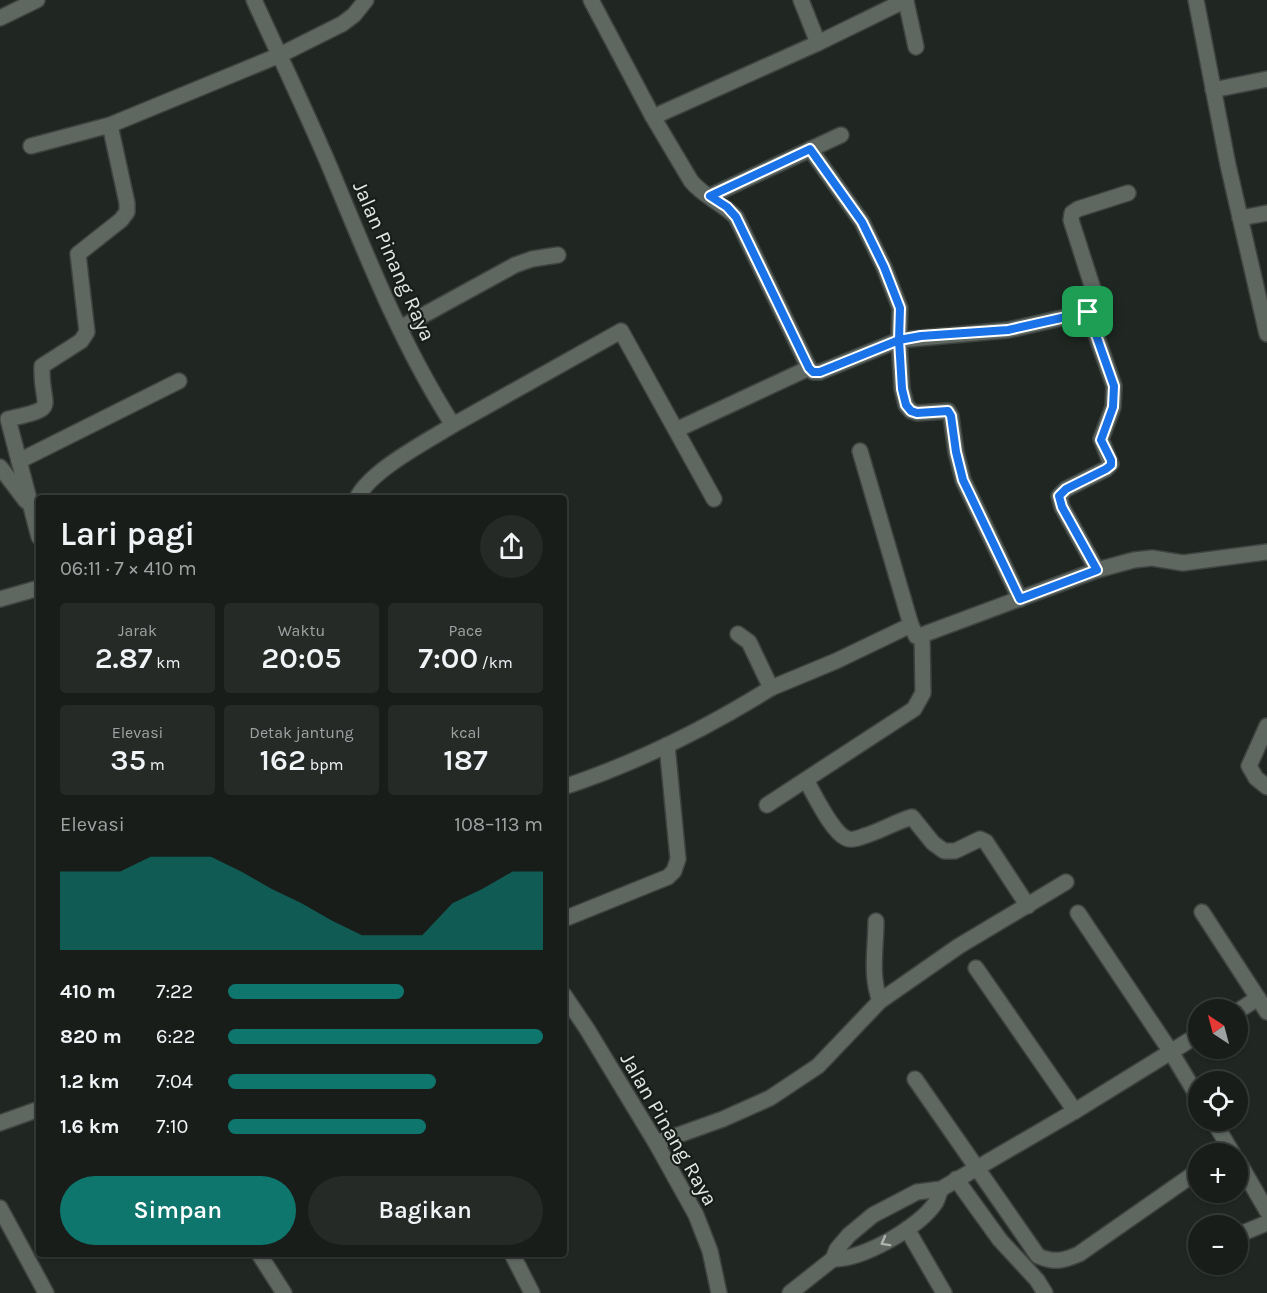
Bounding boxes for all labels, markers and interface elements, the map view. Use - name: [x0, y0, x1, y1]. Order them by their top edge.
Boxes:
- street label: Jalan Pinang Raya: [348, 177, 440, 345]
- pin: [1062, 286, 1113, 337]
- icon: arrive: [1071, 295, 1104, 328]
- text: Lari pagi: [60, 515, 195, 553]
- button: share: [480, 515, 543, 578]
- text: 06:11 · 7 × 410 m: [60, 557, 197, 580]
- text: Jarak: [118, 621, 157, 640]
- text: Waktu: [278, 621, 325, 640]
- text: Pace: [448, 621, 483, 640]
- text: 2.87: [95, 640, 153, 676]
- text: 20:05: [261, 640, 342, 676]
- text: 7:00: [418, 640, 478, 676]
- text: km: [153, 653, 180, 672]
- text: /km: [478, 653, 513, 672]
- text: Elevasi: [112, 723, 163, 742]
- text: Detak jantung: [249, 723, 354, 742]
- text: kcal: [450, 723, 481, 742]
- text: 35: [110, 742, 146, 778]
- text: 162: [260, 742, 306, 778]
- text: 187: [443, 742, 488, 778]
- text: m: [146, 755, 165, 774]
- text: bpm: [306, 755, 343, 774]
- text: Elevasi: [60, 813, 125, 836]
- text: 108–113 m: [454, 813, 543, 836]
- text: 410 m: [60, 980, 116, 1003]
- text: 7:22: [156, 980, 193, 1003]
- north arrow: [1188, 999, 1248, 1059]
- map controls: [1188, 999, 1248, 1275]
- text: 820 m: [60, 1025, 122, 1048]
- text: 6:22: [156, 1025, 195, 1048]
- street label: Jalan Pinang Raya: [615, 1048, 723, 1210]
- text: 1.2 km: [60, 1070, 119, 1093]
- text: 7:04: [156, 1070, 193, 1093]
- button: locate: [1188, 1071, 1248, 1131]
- text: 1.6 km: [60, 1115, 119, 1138]
- text: 7:10: [156, 1115, 188, 1138]
- button: +: [1188, 1143, 1248, 1203]
- button: Simpan: [60, 1176, 296, 1245]
- button: Bagikan: [308, 1176, 543, 1245]
- button: −: [1188, 1215, 1248, 1275]
- one-way arrow: [881, 1234, 891, 1246]

